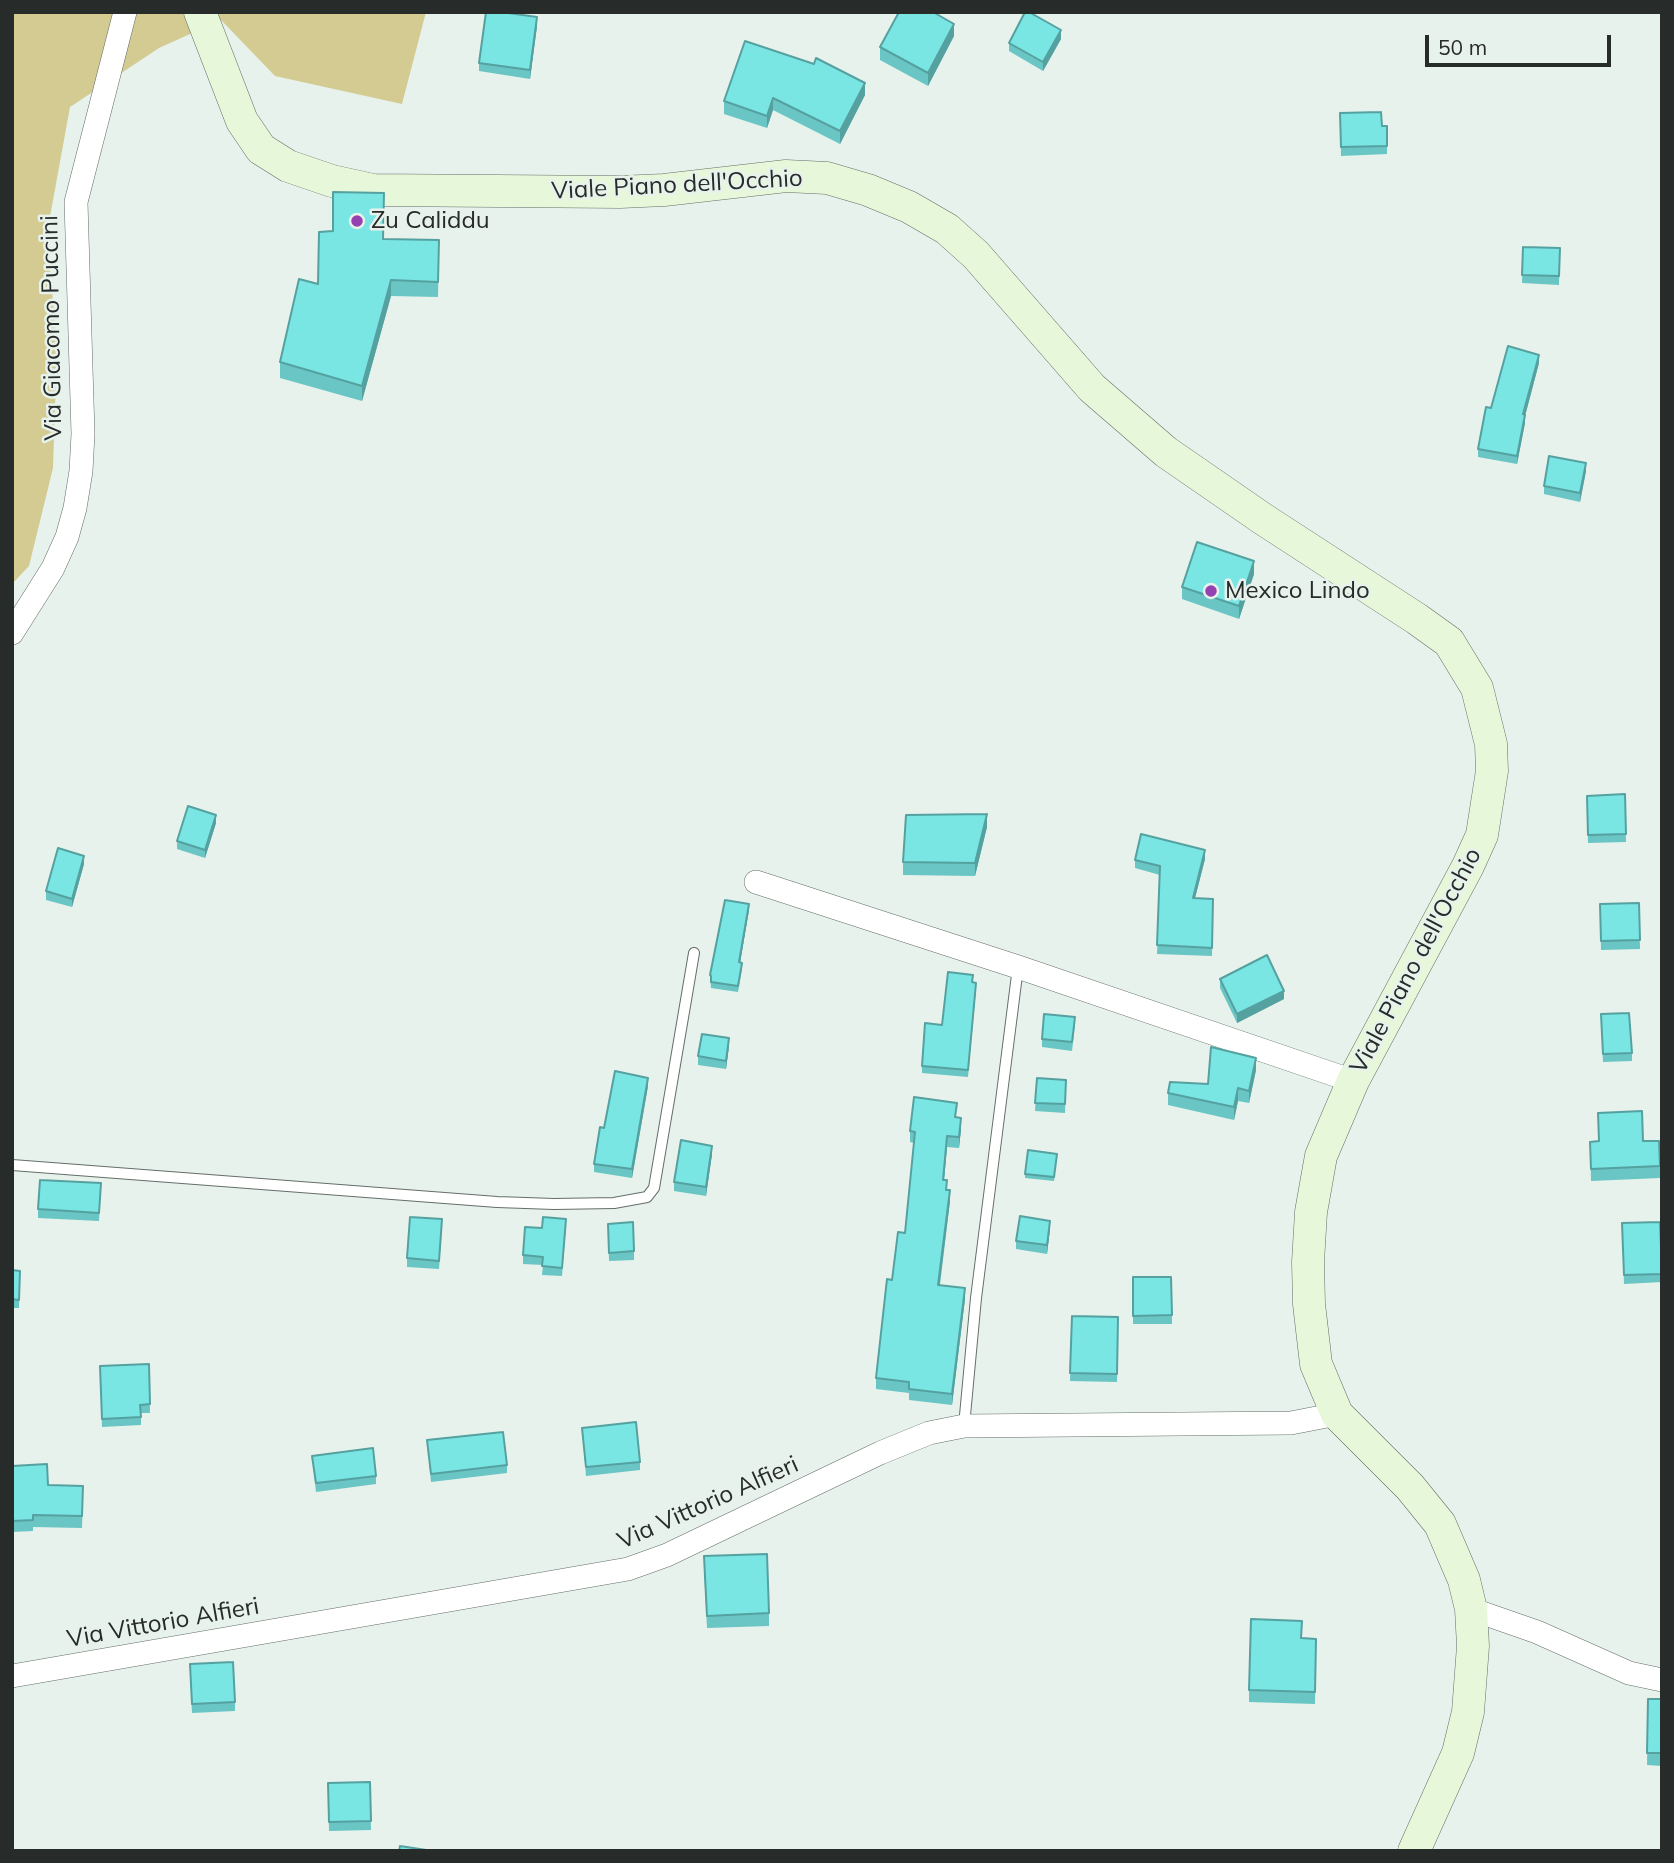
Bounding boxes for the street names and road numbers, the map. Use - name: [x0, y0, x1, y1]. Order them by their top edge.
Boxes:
- street label: Viale Piano dell'Occhio: [551, 164, 803, 206]
- street label: Via Giacomo Puccini: [36, 215, 68, 441]
- street label: Viale Piano dell'Occhio: [1344, 843, 1488, 1079]
- street label: Via Vittorio Alfieri: [613, 1450, 803, 1556]
- street label: Via Vittorio Alfieri: [65, 1592, 261, 1654]

